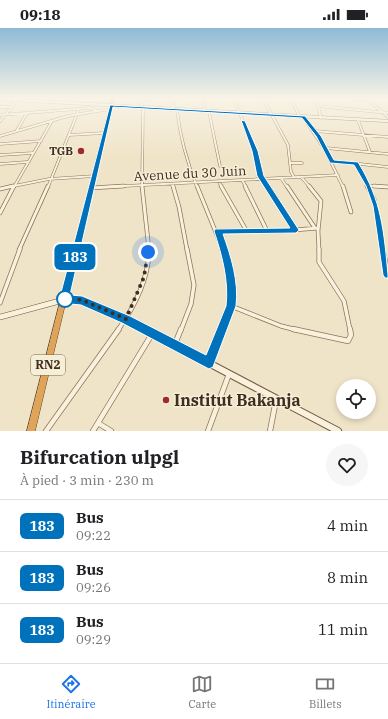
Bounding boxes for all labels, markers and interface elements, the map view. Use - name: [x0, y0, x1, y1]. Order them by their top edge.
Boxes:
- text: 09:18: [20, 5, 61, 24]
- place label: TGB: [49, 144, 73, 158]
- marker: TGB: [76, 146, 86, 156]
- street label: Avenue du 30 Juin: [133, 162, 247, 185]
- your location: [138, 242, 158, 262]
- line badge: 183: [52, 244, 98, 270]
- text: 183: [62, 248, 88, 266]
- unlabelled marker: [56, 290, 74, 308]
- road number: RN2: [31, 355, 65, 375]
- map controls: [336, 379, 376, 419]
- button: locate: [336, 379, 376, 419]
- place label: Institut Bakanja: [174, 390, 301, 410]
- marker: Institut Bakanja: [161, 395, 171, 405]
- button: heart: [326, 444, 368, 486]
- text: Bifurcation ulpgl: [20, 445, 179, 469]
- text: À pied · 3 min · 230 m: [20, 472, 154, 489]
- text: Bus: [76, 508, 104, 527]
- text: 4 min: [327, 516, 368, 535]
- text: 183: [29, 517, 55, 535]
- text: 09:22: [76, 527, 111, 544]
- text: Bus: [76, 560, 104, 579]
- text: 8 min: [327, 568, 368, 587]
- text: 183: [29, 569, 55, 587]
- text: 09:26: [76, 579, 111, 596]
- text: Bus: [76, 612, 104, 631]
- text: 11 min: [318, 620, 368, 639]
- text: 183: [29, 621, 55, 639]
- text: 09:29: [76, 631, 111, 648]
- tab: Itinéraire: [46, 673, 96, 711]
- tab: Carte: [188, 673, 216, 711]
- tab: Billets: [309, 673, 342, 711]

